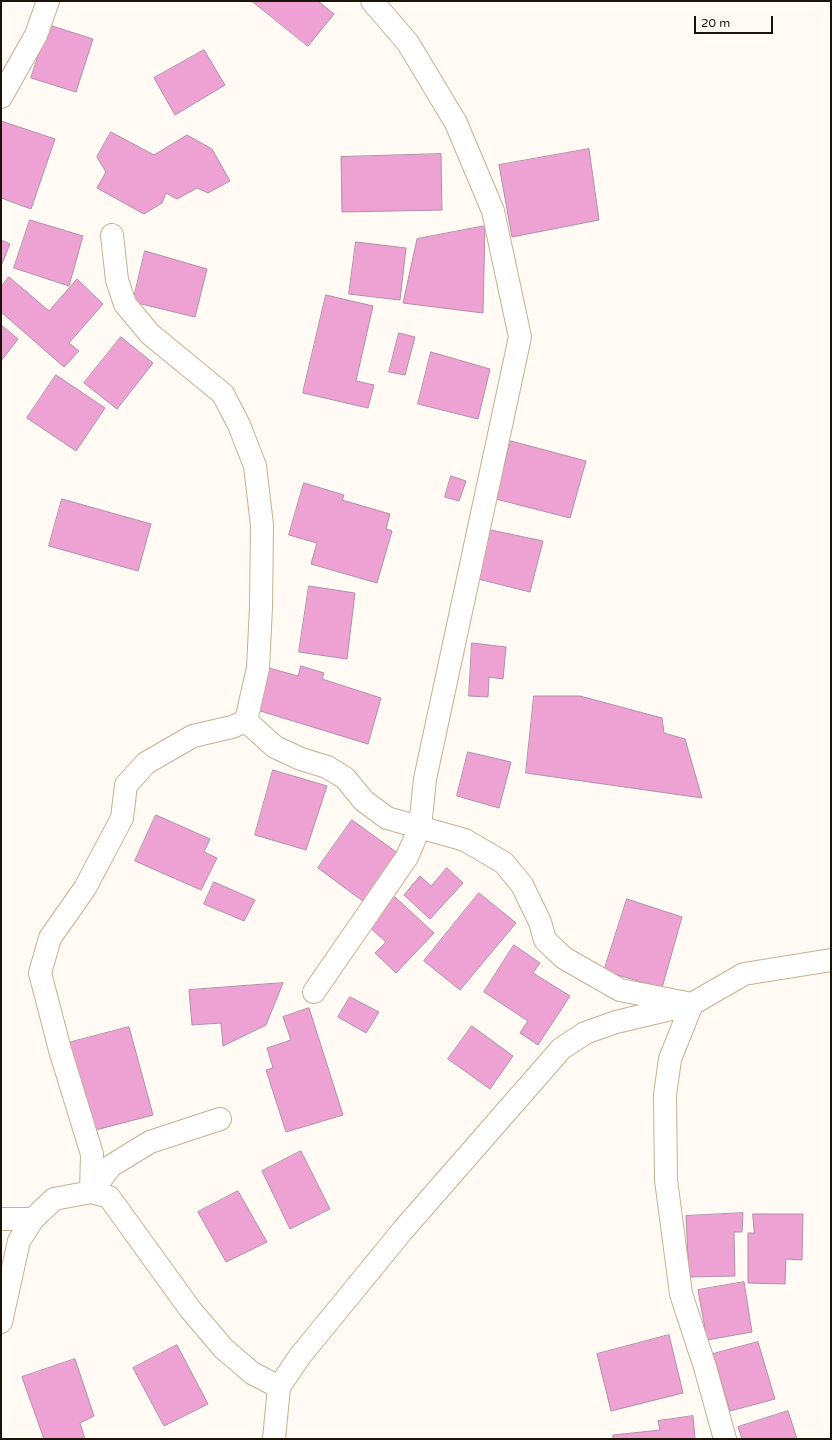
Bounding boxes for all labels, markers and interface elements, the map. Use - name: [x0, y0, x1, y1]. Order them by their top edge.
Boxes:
- scale bar: [696, 8, 775, 34]
- text: 20 m: [701, 16, 730, 30]

